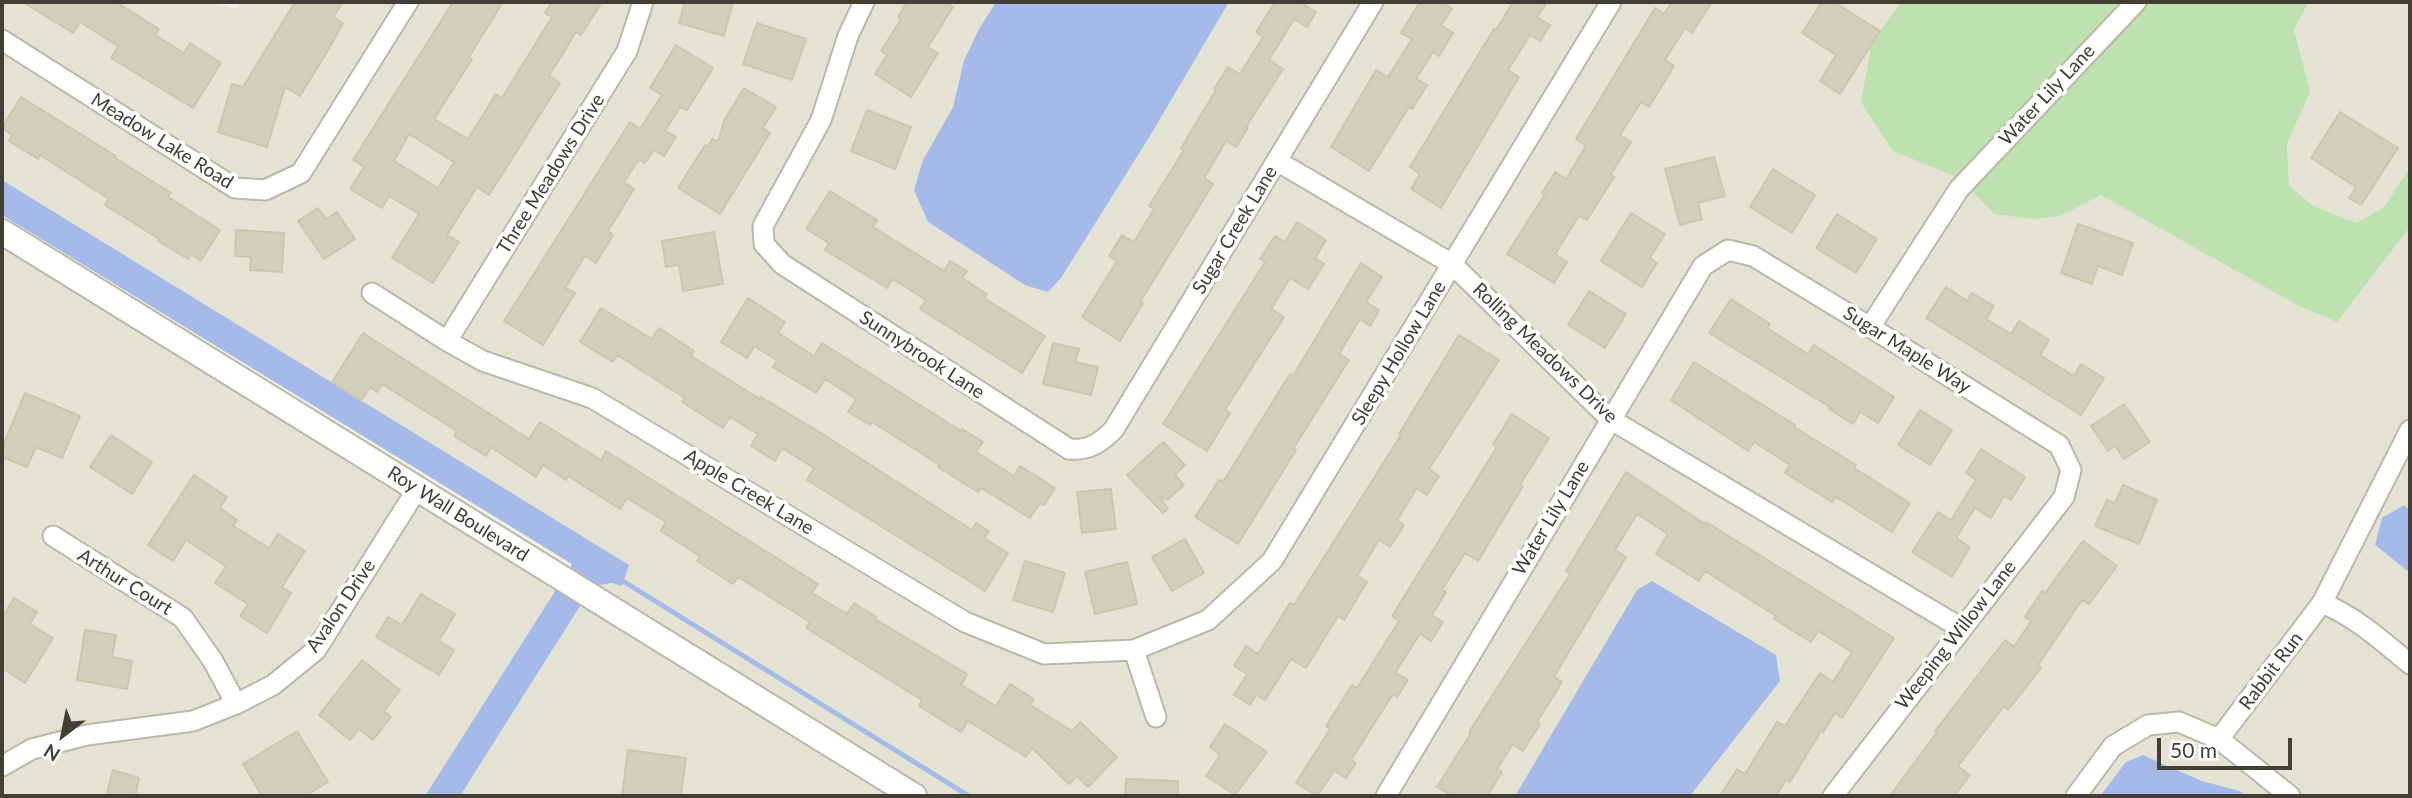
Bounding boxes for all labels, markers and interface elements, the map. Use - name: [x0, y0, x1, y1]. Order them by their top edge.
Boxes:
- street label: Water Lily Lane: [1994, 40, 2100, 150]
- street label: Meadow Lake Road: [87, 88, 237, 194]
- street label: Three Meadows Drive: [492, 90, 610, 258]
- street label: Sugar Creek Lane: [1188, 162, 1282, 298]
- street label: Sleepy Hollow Lane: [1347, 277, 1451, 429]
- street label: Rolling Meadows Drive: [1468, 278, 1622, 428]
- street label: Sugar Maple Way: [1839, 302, 1975, 398]
- street label: Sunnybrook Lane: [855, 306, 989, 404]
- street label: Apple Creek Lane: [680, 444, 818, 540]
- street label: Water Lily Lane: [1508, 457, 1594, 579]
- street label: Roy Wall Boulevard: [383, 461, 533, 567]
- street label: Arthur Court: [74, 544, 176, 620]
- street label: Avalon Drive: [302, 555, 380, 657]
- street label: Weeping Willow Lane: [1891, 556, 2021, 714]
- street label: Rabbit Run: [2234, 628, 2308, 714]
- north arrow: [28, 700, 98, 770]
- scale bar: [2160, 724, 2295, 768]
- text: 50 m: [2170, 737, 2217, 762]
- text: N: [39, 740, 64, 767]

